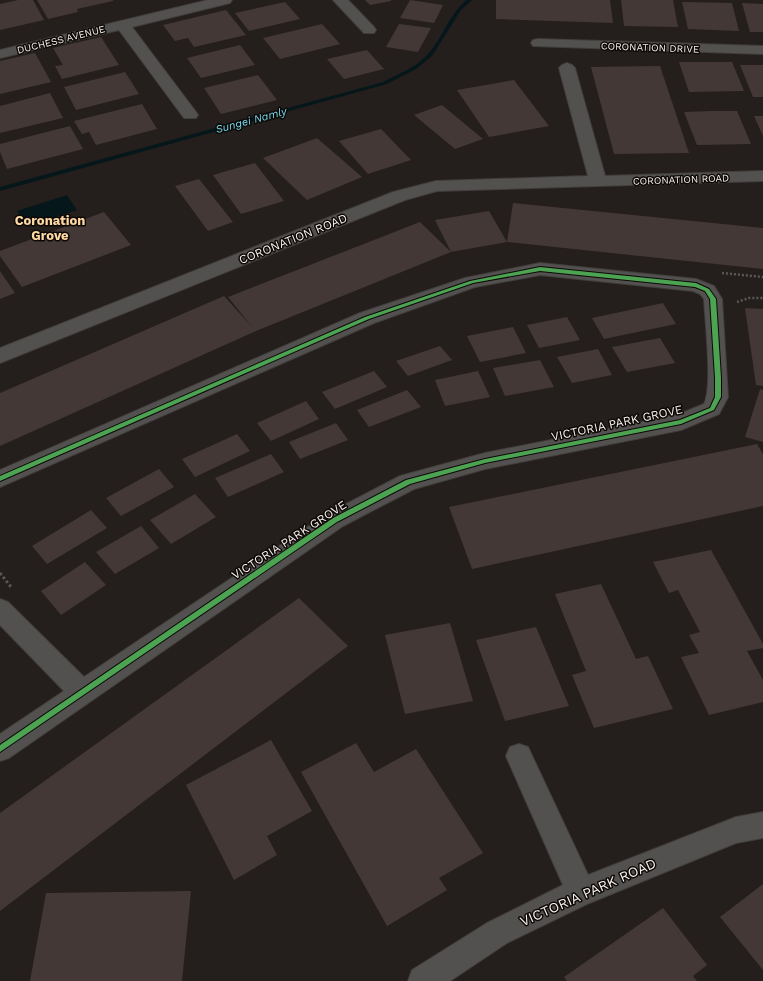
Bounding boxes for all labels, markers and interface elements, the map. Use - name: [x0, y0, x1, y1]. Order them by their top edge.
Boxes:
- street label: DUCHESS AVENUE: [16, 23, 106, 56]
- street label: CORONATION DRIVE: [601, 40, 699, 55]
- water label: Sungei Namly: [214, 104, 290, 136]
- street label: CORONATION ROAD: [633, 172, 729, 187]
- street label: CORONATION ROAD: [237, 211, 349, 267]
- district label: Coronation Grove: [15, 213, 85, 243]
- street label: VICTORIA PARK GROVE: [550, 402, 684, 444]
- street label: VICTORIA PARK GROVE: [229, 497, 349, 582]
- street label: VICTORIA PARK ROAD: [517, 855, 659, 929]

